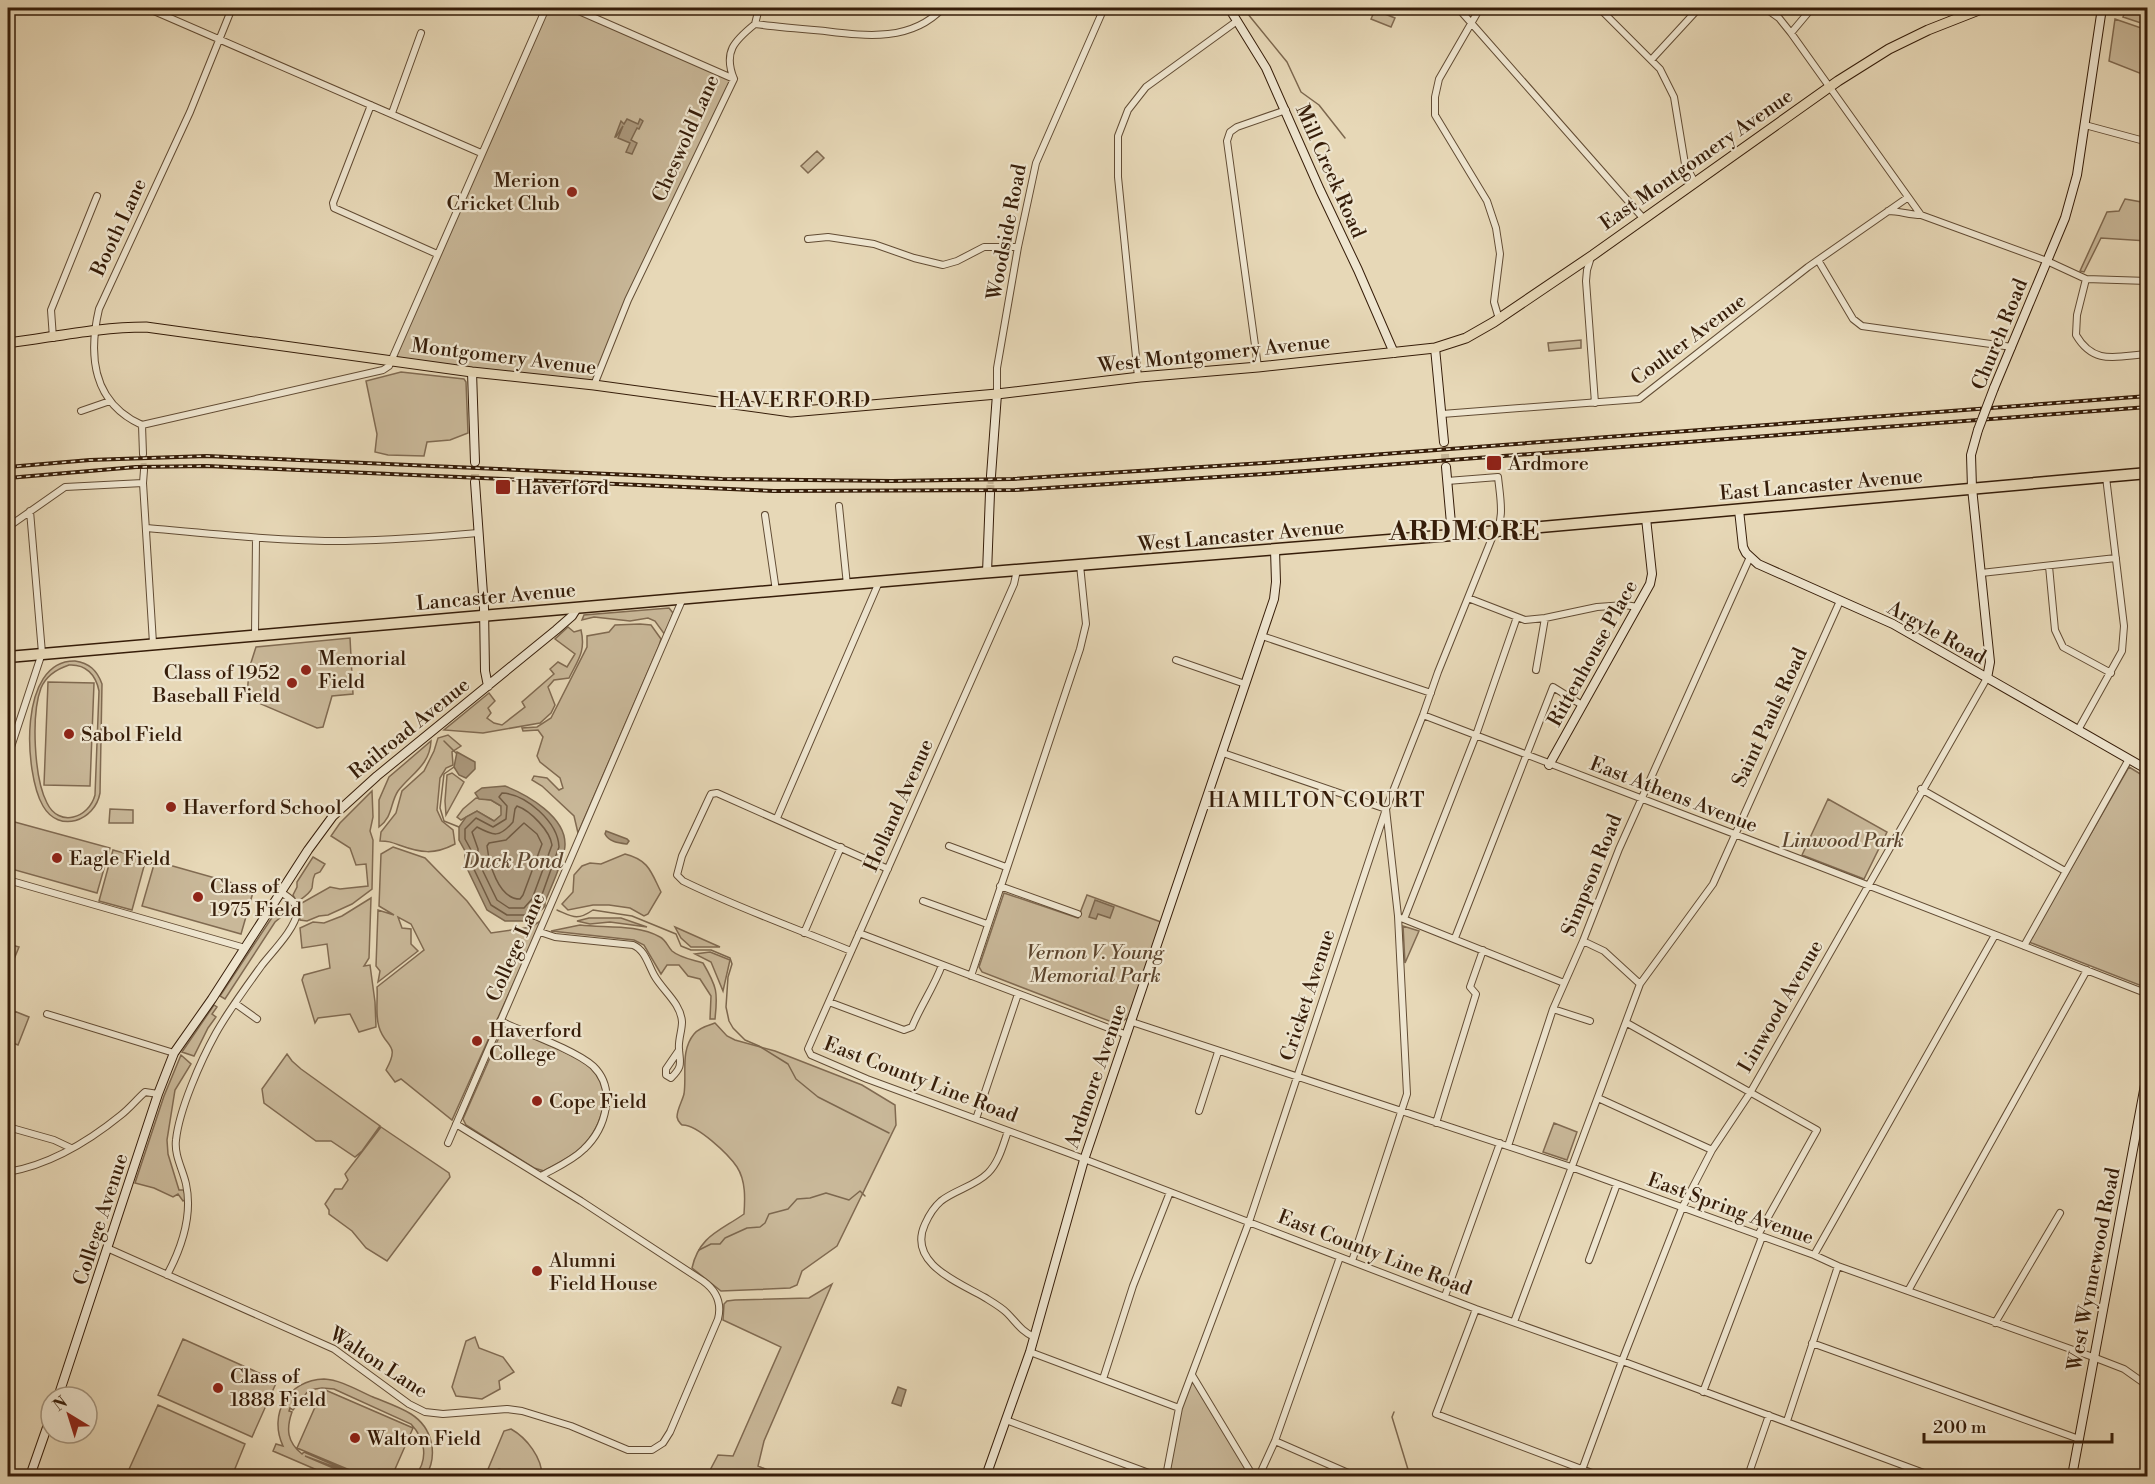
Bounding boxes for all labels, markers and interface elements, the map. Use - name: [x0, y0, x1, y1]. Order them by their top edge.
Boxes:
- street label: Cheswold Lane: [647, 71, 726, 206]
- street label: East Montgomery Avenue: [1595, 84, 1798, 237]
- street label: Mill Creek Road: [1289, 101, 1371, 243]
- street label: Woodside Road: [982, 162, 1033, 303]
- place label: Merion Cricket Club: [446, 169, 560, 217]
- street label: Booth Lane: [85, 175, 153, 281]
- marker: Merion Cricket Club: [565, 185, 579, 199]
- street label: Church Road: [1967, 275, 2034, 394]
- street label: Coulter Avenue: [1626, 289, 1752, 392]
- street label: West Montgomery Avenue: [1096, 330, 1331, 379]
- street label: Montgomery Avenue: [410, 334, 598, 381]
- district label: HAVERFORD: [718, 387, 872, 414]
- place label: Ardmore: [1507, 452, 1589, 477]
- marker: Ardmore: [1485, 454, 1503, 472]
- street label: East Lancaster Avenue: [1718, 464, 1924, 507]
- place label: Haverford: [516, 476, 609, 501]
- marker: Haverford: [494, 478, 512, 496]
- street label: West Lancaster Avenue: [1136, 515, 1345, 558]
- district label: ARDMORE: [1388, 516, 1541, 548]
- street label: Rittenhouse Place: [1543, 576, 1644, 731]
- street label: Lancaster Avenue: [415, 578, 577, 617]
- street label: Argyle Road: [1882, 596, 1990, 671]
- street label: Saint Pauls Road: [1727, 644, 1814, 791]
- place label: Memorial Field: [318, 647, 406, 695]
- place label: Class of 1952 Baseball Field: [152, 661, 281, 709]
- marker: Memorial Field: [299, 663, 313, 677]
- street label: Railroad Avenue: [345, 673, 475, 785]
- marker: Class of 1952 Baseball Field: [285, 676, 299, 690]
- place label: Sabol Field: [81, 723, 183, 748]
- marker: Sabol Field: [62, 727, 76, 741]
- street label: Holland Avenue: [859, 735, 940, 876]
- street label: East Athens Avenue: [1586, 752, 1761, 839]
- district label: HAMILTON COURT: [1208, 788, 1426, 814]
- place label: Haverford School: [183, 796, 342, 821]
- marker: Haverford School: [164, 800, 178, 814]
- street label: Simpson Road: [1557, 810, 1628, 940]
- park label: Linwood Park: [1781, 829, 1904, 854]
- place label: Eagle Field: [69, 847, 171, 872]
- water label: Duck Pond: [462, 849, 564, 875]
- marker: Eagle Field: [50, 851, 64, 865]
- place label: Class of 1975 Field: [210, 875, 302, 923]
- street label: College Lane: [481, 889, 552, 1006]
- marker: Class of 1975 Field: [191, 890, 205, 904]
- street label: Cricket Avenue: [1275, 926, 1341, 1064]
- street label: Linwood Avenue: [1733, 936, 1829, 1078]
- park label: Vernon V. Young Memorial Park: [1026, 941, 1165, 989]
- street label: Ardmore Avenue: [1060, 1001, 1133, 1153]
- place label: Haverford College: [489, 1019, 582, 1067]
- street label: East County Line Road: [820, 1032, 1022, 1129]
- marker: Haverford College: [470, 1034, 484, 1048]
- place label: Cope Field: [549, 1090, 647, 1115]
- marker: Cope Field: [530, 1094, 544, 1108]
- street label: College Avenue: [68, 1150, 135, 1289]
- street label: West Wynnewood Road: [2062, 1165, 2127, 1374]
- street label: East Spring Avenue: [1644, 1168, 1817, 1251]
- street label: East County Line Road: [1274, 1205, 1476, 1302]
- place label: Alumni Field House: [548, 1249, 658, 1297]
- marker: Alumni Field House: [530, 1264, 544, 1278]
- street label: Walton Lane: [323, 1322, 432, 1404]
- place label: Class of 1888 Field: [230, 1365, 327, 1413]
- marker: Class of 1888 Field: [211, 1381, 225, 1395]
- north arrow: [39, 1385, 99, 1445]
- text: N: [49, 1392, 72, 1416]
- scale bar: [1924, 1406, 2112, 1444]
- text: 200 m: [1933, 1416, 1987, 1439]
- place label: Walton Field: [366, 1427, 482, 1452]
- marker: Walton Field: [348, 1431, 362, 1445]

